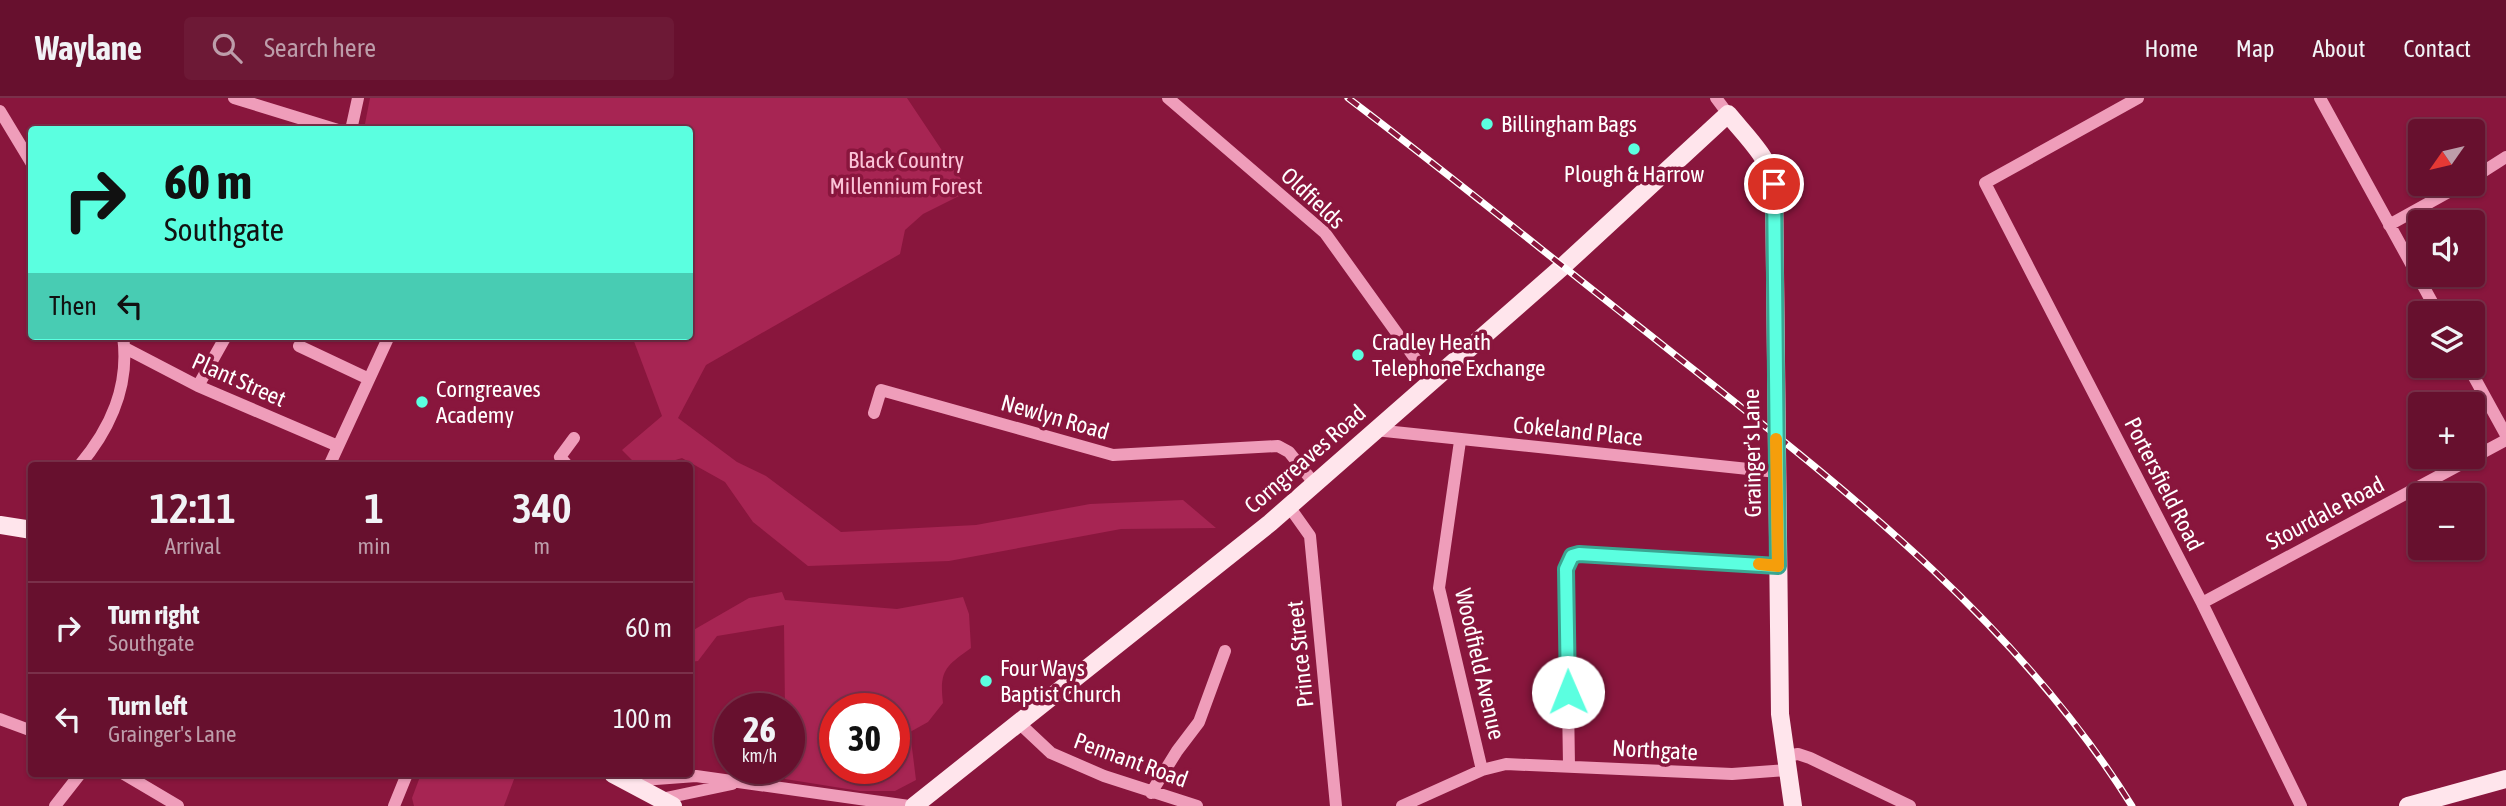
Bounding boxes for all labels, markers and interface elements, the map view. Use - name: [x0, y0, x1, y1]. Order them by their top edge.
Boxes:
- search box: [184, 17, 674, 80]
- text: Waylane: [35, 29, 142, 67]
- icon: search: [208, 29, 246, 67]
- text: Search here: [264, 33, 376, 63]
- text: Home: [2144, 35, 2198, 62]
- text: Map: [2236, 35, 2274, 62]
- text: About: [2312, 35, 2365, 62]
- text: Contact: [2403, 35, 2471, 62]
- place label: Billingham Bags: [1501, 111, 1637, 137]
- marker: Billingham Bags: [1479, 116, 1495, 132]
- north arrow: [2408, 119, 2485, 196]
- map controls: [2408, 119, 2485, 560]
- marker: Plough & Harrow: [1626, 141, 1642, 157]
- park label: Black Country Millennium Forest: [829, 147, 983, 199]
- text: 60 m: [164, 153, 252, 209]
- icon: right: [49, 154, 140, 245]
- pin: [1744, 154, 1804, 214]
- place label: Plough & Harrow: [1564, 161, 1704, 187]
- street label: Oldfields: [1276, 162, 1350, 234]
- icon: arrive: [1755, 165, 1793, 203]
- button: sound: [2408, 210, 2485, 287]
- text: Southgate: [164, 211, 284, 248]
- icon: left: [111, 287, 149, 325]
- text: Then: [49, 291, 97, 321]
- button: layers: [2408, 301, 2485, 378]
- place label: Cradley Heath Telephone Exchange: [1372, 329, 1545, 381]
- marker: Cradley Heath Telephone Exchange: [1350, 347, 1366, 363]
- street label: Plant Street: [188, 348, 290, 412]
- place label: Corngreaves Academy: [436, 376, 541, 428]
- street label: Newlyn Road: [998, 389, 1112, 445]
- street label: Grainger's Lane: [1738, 389, 1766, 517]
- button: +: [2408, 392, 2485, 469]
- marker: Corngreaves Academy: [414, 394, 430, 410]
- street label: Corngreaves Road: [1239, 399, 1371, 519]
- street label: Cokeland Place: [1512, 411, 1644, 451]
- street label: Portersfield Road: [2119, 413, 2209, 555]
- street label: Stourdale Road: [2262, 471, 2388, 555]
- button: −: [2408, 483, 2485, 560]
- text: 12:11: [150, 484, 236, 532]
- text: 1: [364, 484, 384, 532]
- text: 340: [512, 484, 571, 532]
- text: Arrival: [165, 533, 221, 559]
- text: min: [358, 533, 391, 559]
- text: m: [534, 533, 550, 559]
- street label: Woodfield Avenue: [1450, 586, 1510, 742]
- street label: Prince Street: [1281, 599, 1319, 709]
- text: Turn right: [108, 600, 199, 630]
- icon: right: [49, 609, 87, 647]
- text: 60 m: [625, 613, 672, 643]
- text: Southgate: [108, 630, 194, 656]
- place label: Four Ways Baptist Church: [1000, 655, 1121, 707]
- position arrow: [1531, 655, 1605, 729]
- marker: Four Ways Baptist Church: [978, 673, 994, 689]
- text: Turn left: [108, 691, 188, 721]
- speed limit sign: 30: [819, 693, 910, 784]
- icon: left: [49, 700, 87, 738]
- text: 100 m: [613, 704, 672, 734]
- text: 26: [743, 709, 776, 749]
- text: Grainger's Lane: [108, 721, 237, 747]
- street label: Pennant Road: [1070, 727, 1192, 793]
- street label: Northgate: [1612, 735, 1698, 765]
- text: km/h: [742, 745, 777, 766]

